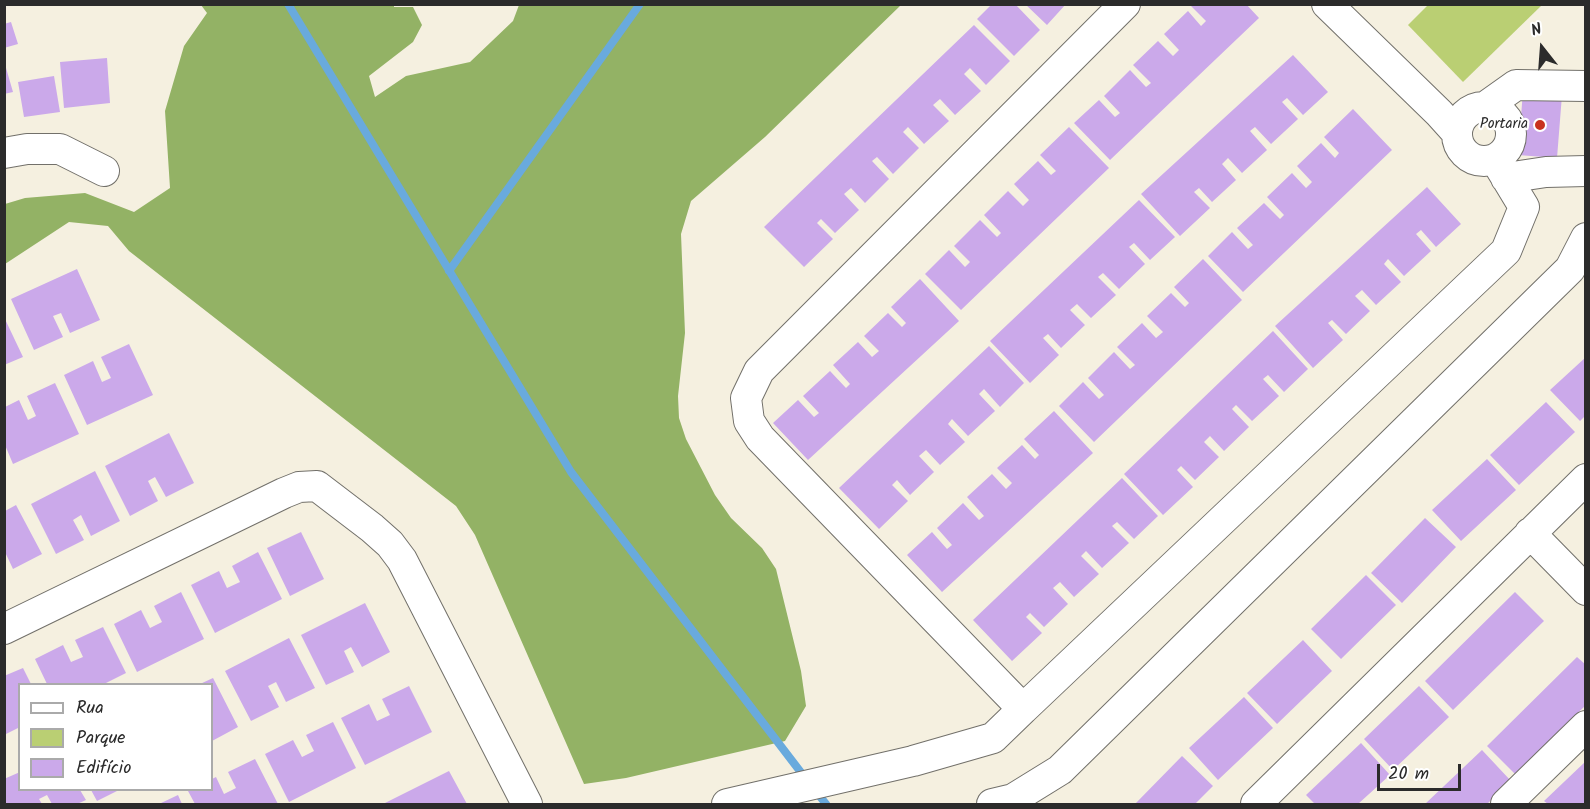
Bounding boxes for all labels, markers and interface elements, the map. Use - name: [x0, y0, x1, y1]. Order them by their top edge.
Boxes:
- text: N: [1528, 17, 1545, 44]
- north arrow: [1512, 18, 1572, 78]
- place label: Portaria: [1480, 116, 1528, 134]
- marker: Portaria: [1533, 118, 1547, 132]
- legend: [18, 683, 213, 791]
- text: Rua: [76, 694, 104, 723]
- text: Parque: [76, 724, 125, 753]
- scale bar: [1380, 752, 1464, 790]
- text: Edifício: [76, 754, 131, 783]
- text: 20 m: [1388, 760, 1429, 789]

